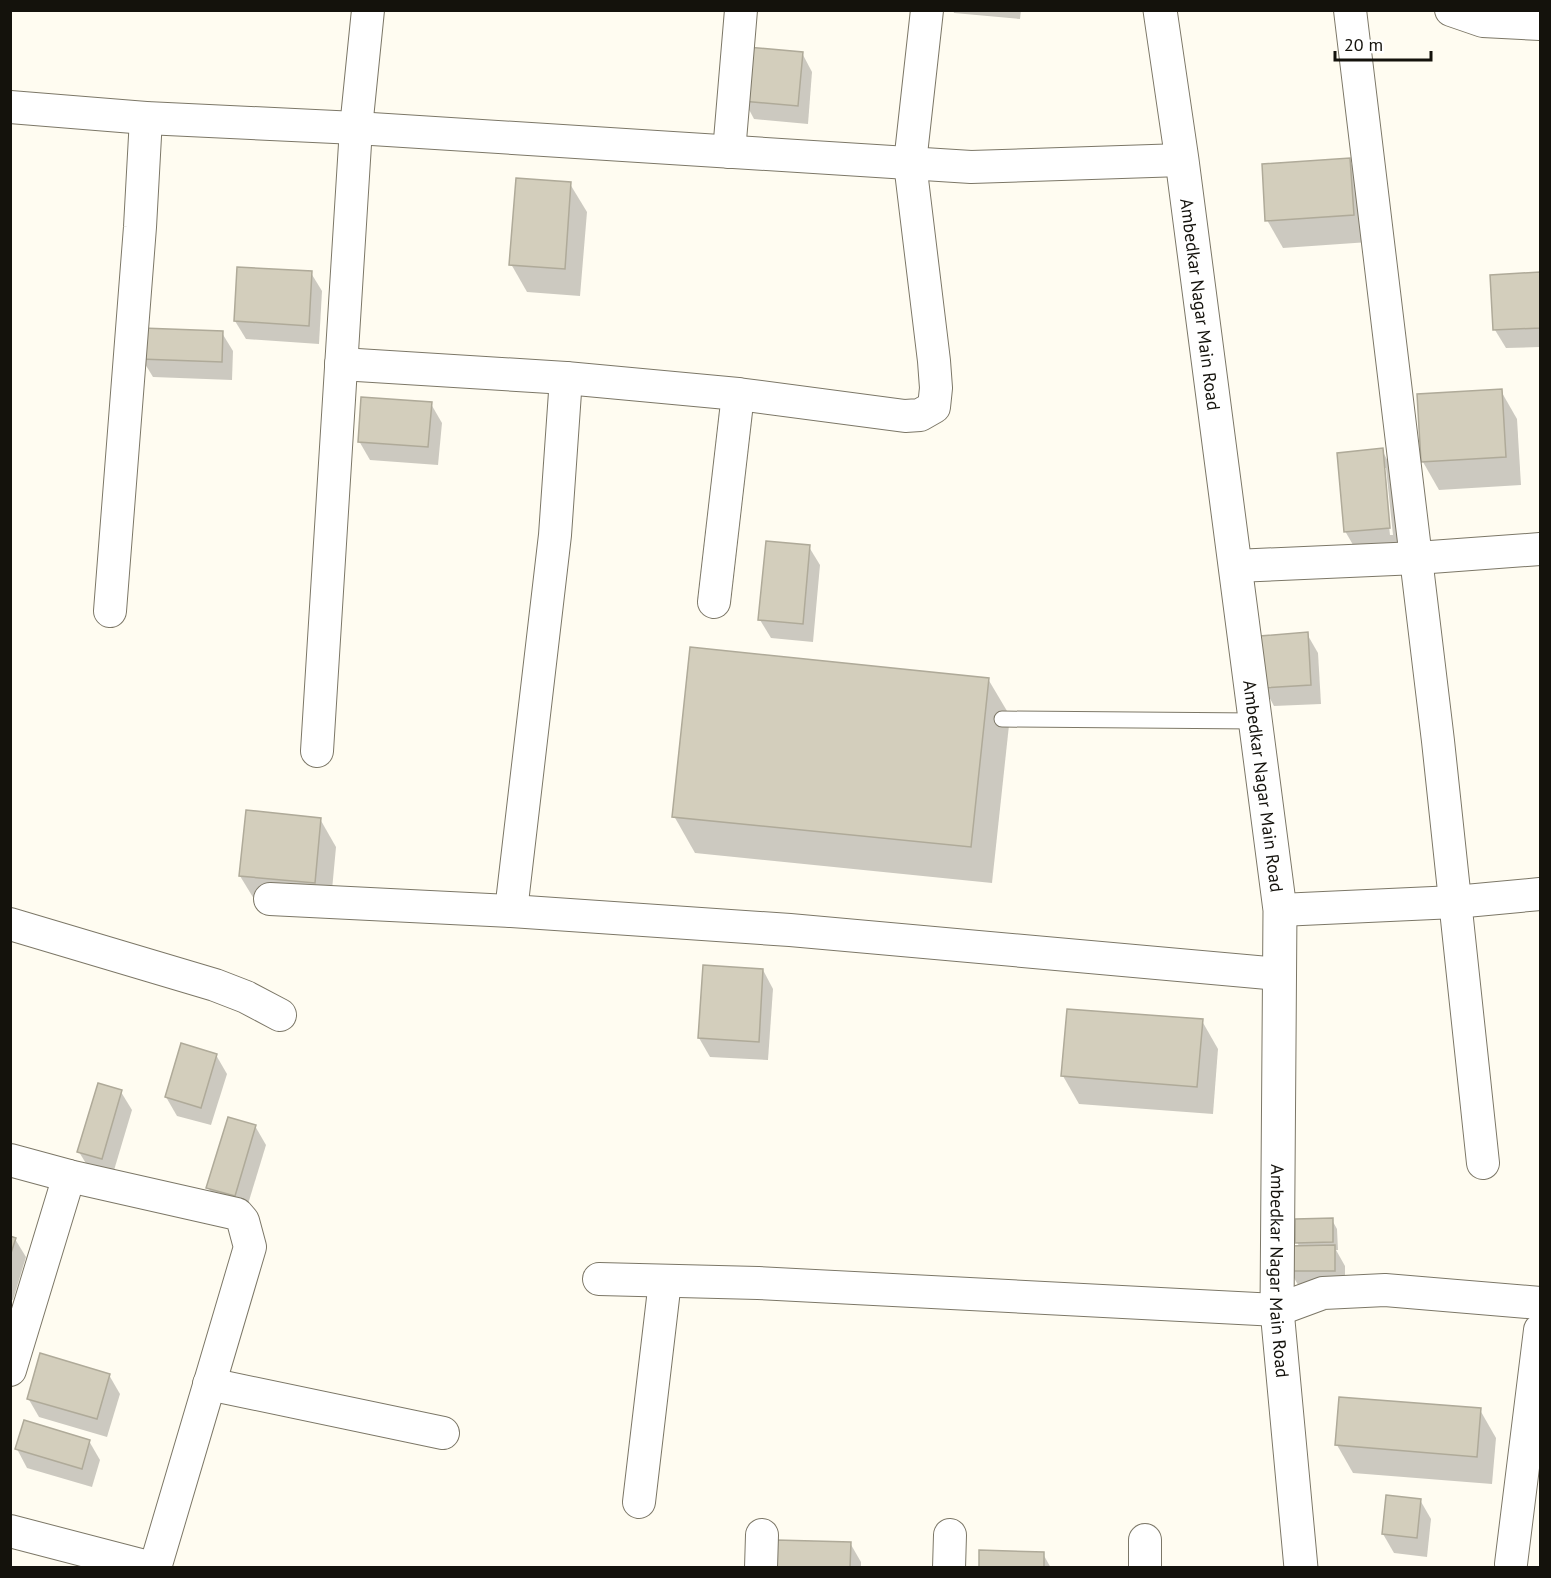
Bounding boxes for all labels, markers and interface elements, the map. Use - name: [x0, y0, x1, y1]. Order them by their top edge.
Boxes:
- scale bar: [1335, 24, 1431, 62]
- text: 20 m: [1344, 33, 1383, 56]
- street label: Ambedkar Nagar Main Road: [1176, 197, 1226, 412]
- street label: Ambedkar Nagar Main Road: [1239, 679, 1289, 893]
- street label: Ambedkar Nagar Main Road: [1265, 1164, 1295, 1379]

